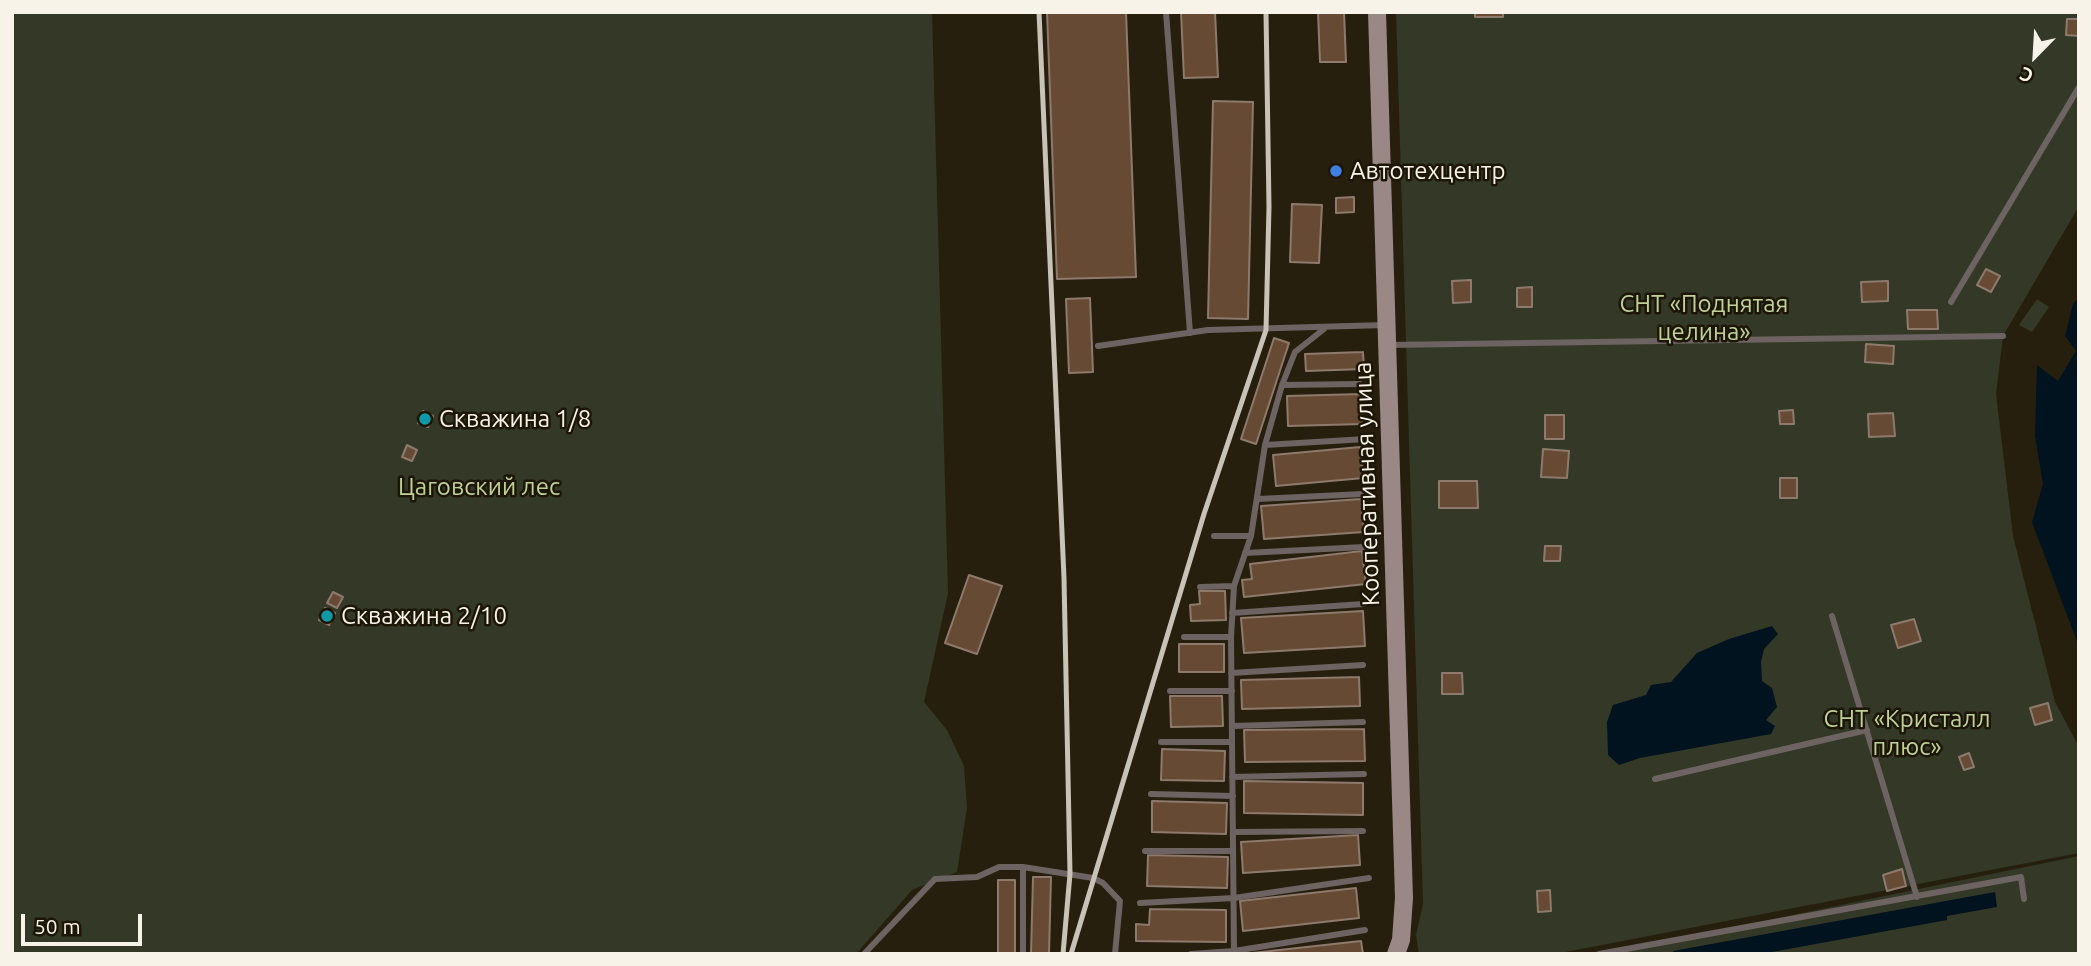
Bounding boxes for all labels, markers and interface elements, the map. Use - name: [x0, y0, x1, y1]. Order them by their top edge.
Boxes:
- north arrow: [2000, 21, 2070, 91]
- text: С: [2016, 63, 2036, 88]
- place label: Автотехцентр: [1350, 157, 1505, 185]
- marker: Автотехцентр: [1328, 163, 1344, 179]
- park label: СНТ «Поднятая целина»: [1619, 290, 1789, 346]
- street label: Кооперативная улица: [1348, 361, 1386, 607]
- place label: Скважина 1/8: [439, 405, 591, 433]
- marker: Скважина 1/8: [417, 411, 433, 427]
- park label: Цаговский лес: [398, 473, 560, 501]
- place label: Скважина 2/10: [341, 602, 507, 630]
- marker: Скважина 2/10: [319, 608, 335, 624]
- park label: СНТ «Кристалл плюс»: [1824, 705, 1990, 761]
- scale bar: [24, 900, 145, 944]
- text: 50 m: [34, 914, 81, 938]

